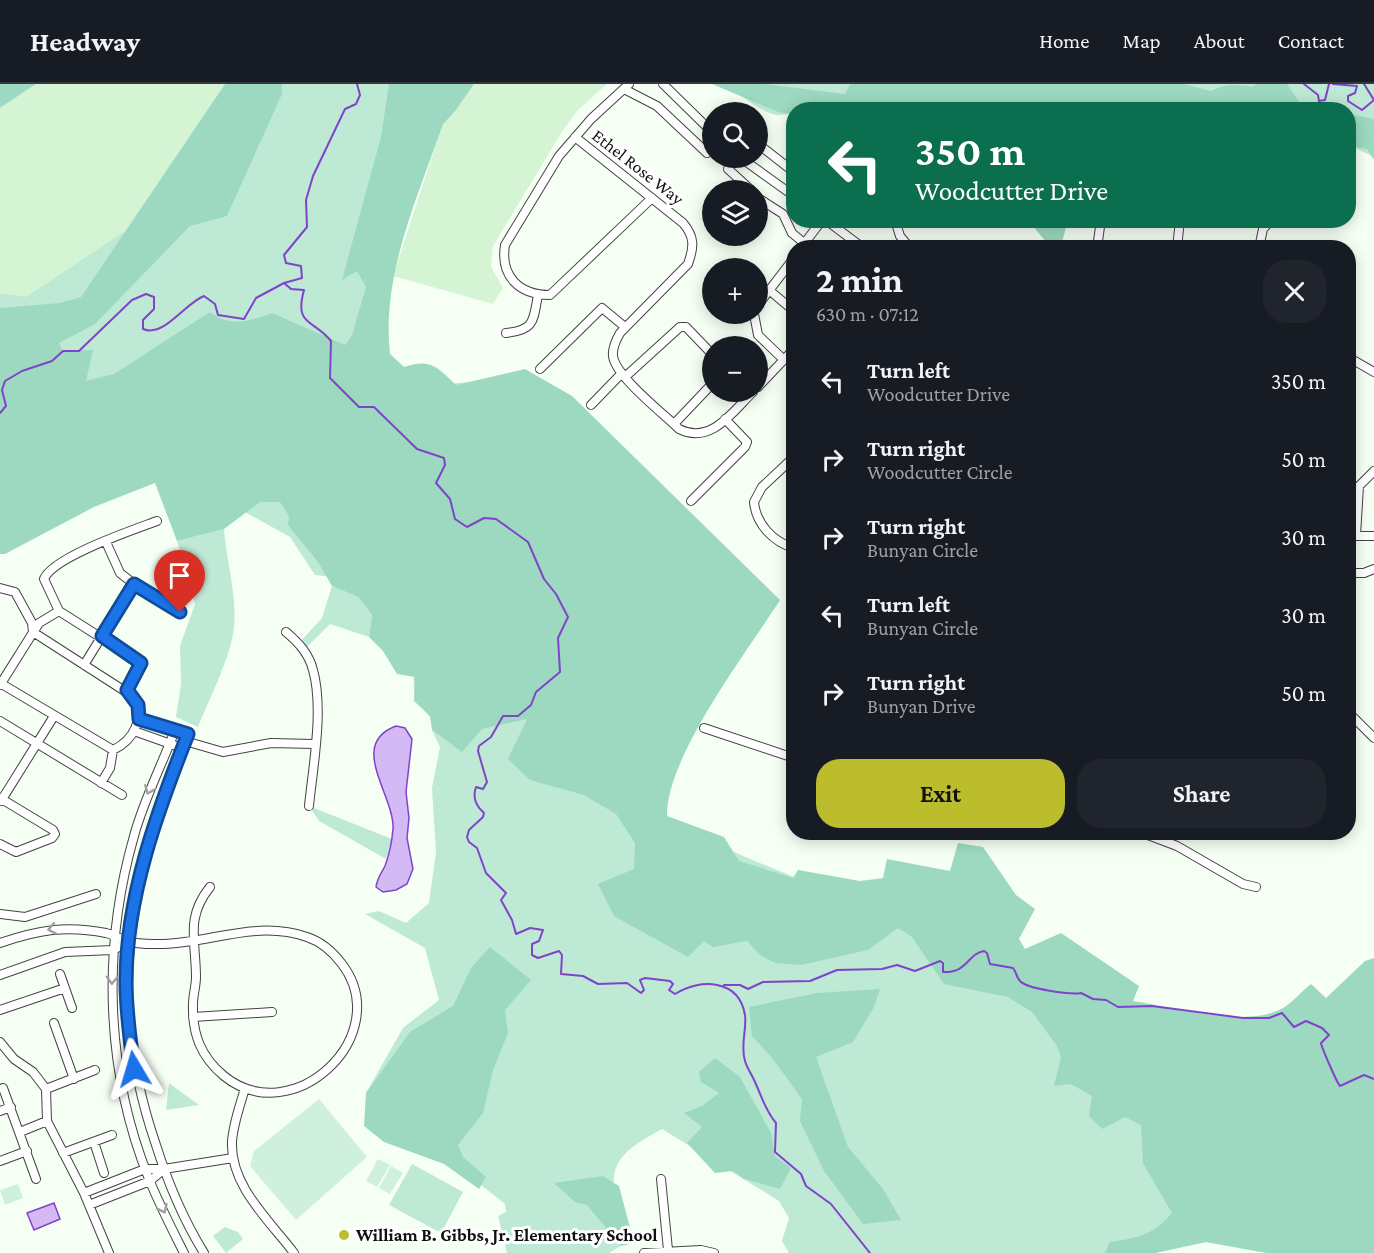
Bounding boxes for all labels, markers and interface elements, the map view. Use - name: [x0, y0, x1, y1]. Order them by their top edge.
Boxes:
- text: Headway: [30, 26, 140, 57]
- text: Home: [1039, 29, 1089, 53]
- text: Map: [1122, 29, 1161, 53]
- text: About: [1194, 29, 1245, 53]
- text: Contact: [1278, 29, 1344, 53]
- map controls: [702, 102, 768, 402]
- button: search: [702, 102, 768, 168]
- street label: Ethel Rose Way: [588, 125, 688, 209]
- icon: left: [816, 126, 894, 204]
- text: 350 m: [915, 127, 1025, 174]
- text: Woodcutter Drive: [915, 176, 1108, 206]
- button: layers: [702, 180, 768, 246]
- button: +: [702, 258, 768, 324]
- text: 2 min: [816, 260, 903, 300]
- button: close: [1263, 260, 1326, 323]
- text: 630 m · 07:12: [816, 303, 919, 325]
- button: −: [702, 336, 768, 402]
- text: Turn left: [867, 358, 950, 383]
- icon: left: [816, 365, 849, 398]
- text: 350 m: [1271, 369, 1326, 394]
- text: Woodcutter Drive: [867, 383, 1010, 405]
- text: Turn right: [867, 436, 965, 461]
- icon: right: [816, 443, 849, 476]
- text: 50 m: [1281, 447, 1326, 472]
- text: Woodcutter Circle: [867, 461, 1013, 483]
- text: Turn right: [867, 514, 965, 539]
- icon: right: [816, 521, 849, 554]
- text: 30 m: [1281, 525, 1326, 550]
- text: Bunyan Circle: [867, 539, 978, 561]
- pin: [154, 550, 205, 612]
- icon: arrive: [163, 559, 196, 592]
- text: Turn left: [867, 592, 950, 617]
- icon: left: [816, 599, 849, 632]
- text: 30 m: [1281, 603, 1326, 628]
- text: Bunyan Circle: [867, 617, 978, 639]
- text: Turn right: [867, 670, 965, 695]
- icon: right: [816, 677, 849, 710]
- text: 50 m: [1281, 681, 1326, 706]
- text: Bunyan Drive: [867, 695, 976, 717]
- button: Exit: [816, 759, 1065, 828]
- button: Share: [1077, 759, 1326, 828]
- one-way arrow: [144, 784, 156, 795]
- one-way arrow: [48, 922, 58, 935]
- one-way arrow: [106, 976, 119, 985]
- position arrow: [102, 1037, 166, 1101]
- one-way arrow: [156, 1203, 168, 1214]
- place label: William B. Gibbs, Jr. Elementary School: [355, 1225, 658, 1245]
- marker: William B. Gibbs, Jr. Elementary School: [337, 1228, 351, 1242]

